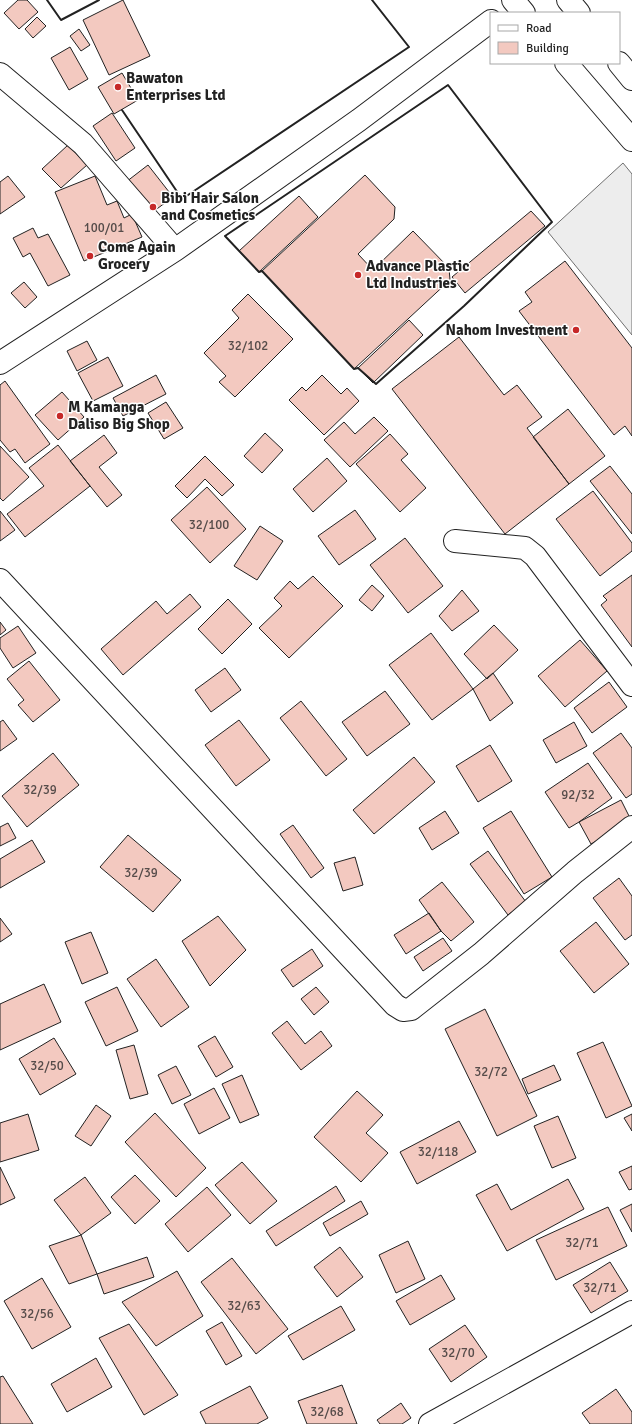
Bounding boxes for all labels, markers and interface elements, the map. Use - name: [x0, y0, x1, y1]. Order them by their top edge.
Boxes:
- legend: [490, 12, 620, 64]
- text: Road: [526, 21, 552, 36]
- text: Building: [526, 41, 569, 56]
- place label: Bawaton Enterprises Ltd: [126, 69, 226, 104]
- marker: Bawaton Enterprises Ltd: [113, 82, 123, 92]
- place label: Bibi Hair Salon and Cosmetics: [161, 189, 259, 224]
- marker: Bibi Hair Salon and Cosmetics: [148, 202, 158, 212]
- house number: 100/01: [84, 220, 124, 236]
- place label: Come Again Grocery: [98, 238, 176, 273]
- marker: Come Again Grocery: [85, 251, 95, 261]
- place label: Advance Plastic Ltd Industries: [366, 257, 469, 292]
- marker: Advance Plastic Ltd Industries: [353, 270, 363, 280]
- place label: Nahom Investment: [446, 321, 568, 339]
- marker: Nahom Investment: [571, 325, 581, 335]
- house number: 32/102: [228, 338, 268, 354]
- place label: M Kamanga Daliso Big Shop: [68, 398, 170, 433]
- marker: M Kamanga Daliso Big Shop: [55, 411, 65, 421]
- house number: 32/100: [189, 517, 229, 533]
- house number: 32/39: [23, 782, 57, 798]
- house number: 92/32: [561, 787, 595, 803]
- house number: 32/39: [124, 865, 158, 881]
- house number: 32/50: [30, 1058, 64, 1074]
- house number: 32/72: [474, 1064, 508, 1080]
- house number: 32/118: [418, 1144, 458, 1160]
- house number: 32/71: [565, 1235, 599, 1251]
- house number: 32/71: [583, 1280, 617, 1296]
- house number: 32/63: [227, 1298, 261, 1314]
- house number: 32/56: [20, 1306, 54, 1322]
- house number: 32/70: [441, 1345, 475, 1361]
- house number: 32/68: [310, 1404, 344, 1420]

